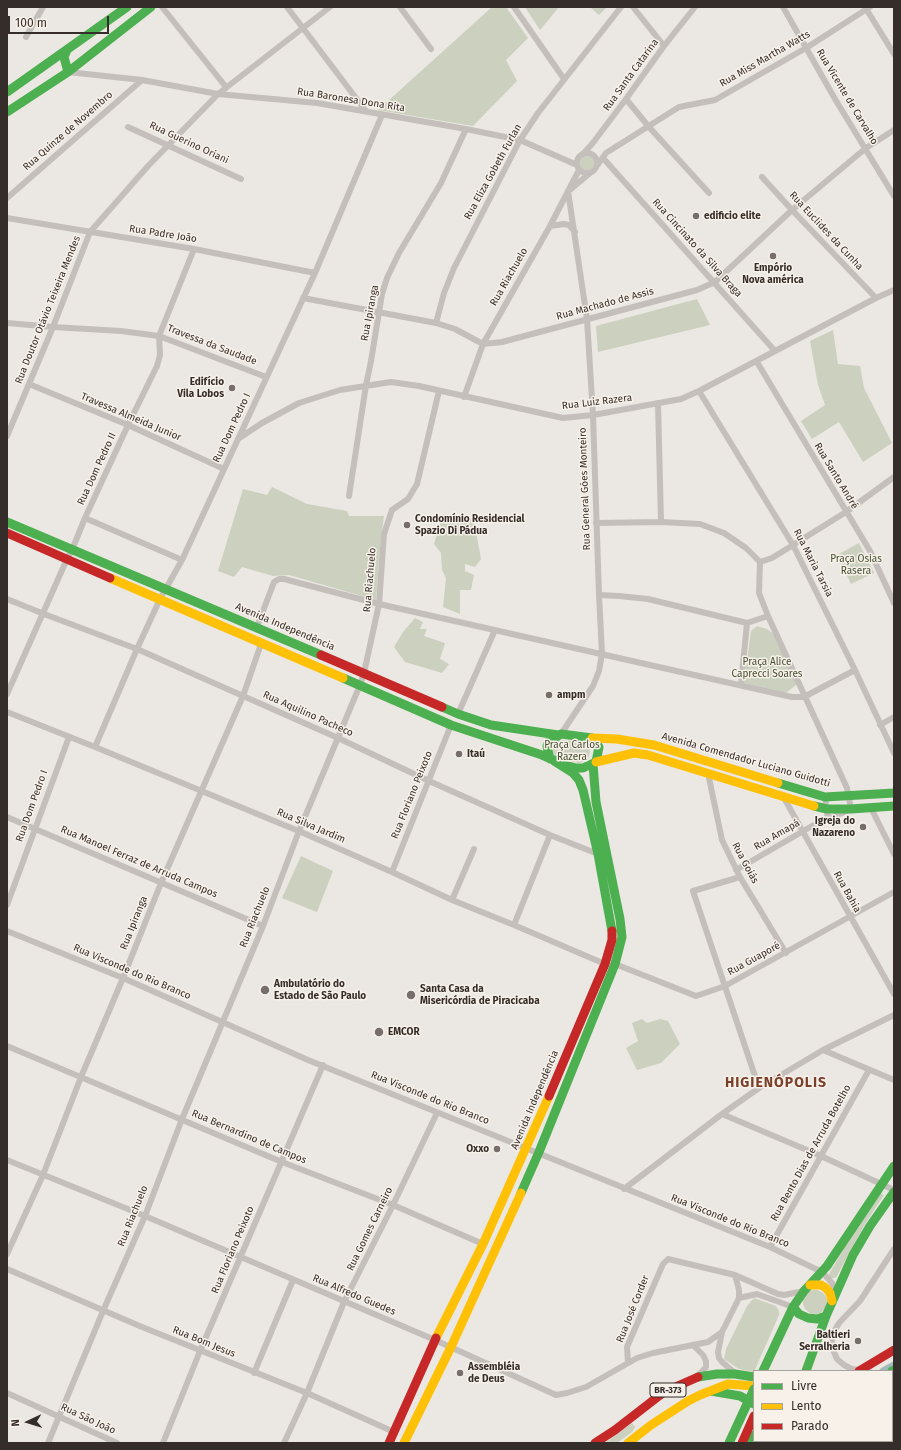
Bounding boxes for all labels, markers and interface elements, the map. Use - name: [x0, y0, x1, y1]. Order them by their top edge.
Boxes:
- scale bar: [10, 8, 111, 34]
- text: 100 m: [15, 16, 47, 30]
- street label: Rua Miss Martha Watts: [718, 28, 812, 90]
- street label: Rua Santa Catarina: [601, 37, 661, 113]
- street label: Rua Vicente de Carvalho: [814, 47, 880, 147]
- street label: Rua Baronesa Dona Rita: [296, 86, 406, 114]
- street label: Rua Quinze de Novembro: [21, 89, 115, 173]
- street label: Rua Guerino Oriani: [147, 119, 231, 167]
- street label: Rua Eliza Gobeth Furlan: [462, 122, 524, 222]
- street label: Rua Euclides da Cunha: [787, 189, 865, 273]
- street label: Rua Cincinato da Silva Braga: [650, 196, 744, 300]
- place label: edificio elite: [704, 210, 761, 222]
- marker: edificio elite: [691, 211, 701, 221]
- street label: Rua Padre João: [128, 223, 198, 245]
- street label: Rua Doutor Otávio Teixeira Mendes: [13, 234, 83, 386]
- street label: Rua Riachuelo: [488, 246, 530, 308]
- marker: Empório Nova américa: [768, 251, 778, 261]
- place label: Empório Nova américa: [742, 262, 804, 286]
- street label: Rua Ipiranga: [359, 284, 381, 342]
- street label: Rua Machado de Assis: [555, 285, 655, 323]
- street label: Travessa da Saudade: [166, 322, 258, 368]
- place label: Edifício Vila Lobos: [177, 376, 224, 400]
- marker: Edifício Vila Lobos: [227, 383, 237, 393]
- street label: Travessa Almeida Junior: [79, 390, 183, 444]
- street label: Rua Dom Pedro I: [211, 391, 253, 465]
- street label: Rua Luiz Razera: [561, 392, 633, 412]
- street label: Rua General Góes Monteiro: [577, 427, 593, 551]
- street label: Rua Dom Pedro II: [75, 431, 119, 507]
- street label: Rua Santo André: [811, 441, 861, 511]
- place label: Condomínio Residencial Spazio Di Pádua: [415, 513, 525, 536]
- marker: Condomínio Residencial Spazio Di Pádua: [402, 520, 412, 530]
- street label: Rua Maria Tarsia: [791, 527, 835, 599]
- street label: Rua Riachuelo: [361, 547, 379, 613]
- park label: Praça Osias Rasera: [830, 553, 882, 576]
- street label: Avenida Independência: [234, 601, 336, 653]
- park label: Praça Alice Caprecci Soares: [731, 656, 803, 680]
- street label: Rua Aquilino Pacheco: [261, 689, 355, 739]
- place label: ampm: [557, 689, 585, 701]
- marker: ampm: [544, 690, 554, 700]
- street label: Avenida Comendador Luciano Guidotti: [660, 730, 832, 790]
- park label: Praça Carlos Razera: [544, 739, 600, 762]
- place label: Itaú: [467, 748, 485, 760]
- street label: Rua Floriano Peixoto: [389, 749, 435, 841]
- marker: Itaú: [454, 749, 464, 759]
- street label: Rua Dom Pedro I: [13, 769, 51, 843]
- street label: Rua Silva Jardim: [275, 806, 347, 846]
- place label: Igreja do Nazareno: [812, 815, 855, 838]
- street label: Rua Amapá: [752, 817, 802, 853]
- marker: Igreja do Nazareno: [858, 822, 868, 832]
- street label: Rua Manoel Ferraz de Arruda Campos: [59, 823, 219, 901]
- street label: Rua Goiás: [729, 840, 761, 886]
- street label: Rua Bahia: [831, 869, 863, 915]
- street label: Rua Riachuelo: [237, 885, 273, 949]
- street label: Rua Ipiranga: [118, 894, 150, 952]
- street label: Rua Guaporé: [726, 940, 782, 978]
- street label: Rua Visconde do Rio Branco: [71, 942, 193, 1002]
- place label: Ambulatório do Estado de São Paulo: [274, 978, 366, 1002]
- place label: Santa Casa da Misericórdia de Piracicaba: [420, 983, 540, 1006]
- marker: Ambulatório do Estado de São Paulo: [259, 984, 271, 996]
- marker: Santa Casa da Misericórdia de Piracicaba: [405, 989, 417, 1001]
- marker: EMCOR: [373, 1026, 385, 1038]
- place label: EMCOR: [388, 1026, 420, 1038]
- street label: Avenida Independência: [509, 1049, 561, 1151]
- street label: Rua Visconde do Rio Branco: [369, 1069, 491, 1127]
- district label: HIGIENÓPOLIS: [725, 1075, 827, 1091]
- street label: Rua Bento Dias de Arruda Botelho: [768, 1083, 854, 1223]
- street label: Rua Bernardino de Campos: [190, 1107, 308, 1167]
- place label: Oxxo: [466, 1143, 489, 1155]
- marker: Oxxo: [492, 1144, 502, 1154]
- street label: Rua Riachuelo: [115, 1184, 151, 1248]
- street label: Rua Gomes Carneiro: [344, 1185, 396, 1273]
- street label: Rua Visconde do Rio Branco: [669, 1192, 791, 1250]
- street label: Rua Floriano Peixoto: [209, 1205, 257, 1295]
- street label: Rua Alfredo Guedes: [311, 1272, 397, 1318]
- street label: Rua José Corder: [614, 1274, 652, 1344]
- street label: Rua Bom Jesus: [171, 1324, 237, 1360]
- place label: Baltieri Serralheria: [799, 1329, 850, 1352]
- marker: Baltieri Serralheria: [853, 1336, 863, 1346]
- place label: Assembléia de Deus: [468, 1361, 520, 1384]
- marker: Assembléia de Deus: [455, 1368, 465, 1378]
- legend: [753, 1370, 893, 1442]
- text: Livre: [791, 1379, 817, 1393]
- road number: BR-373: [650, 1383, 686, 1397]
- text: Lento: [791, 1399, 821, 1413]
- street label: Rua São João: [59, 1401, 117, 1437]
- north arrow: [8, 1402, 48, 1442]
- text: N: [9, 1419, 22, 1427]
- text: Parado: [791, 1419, 829, 1433]

